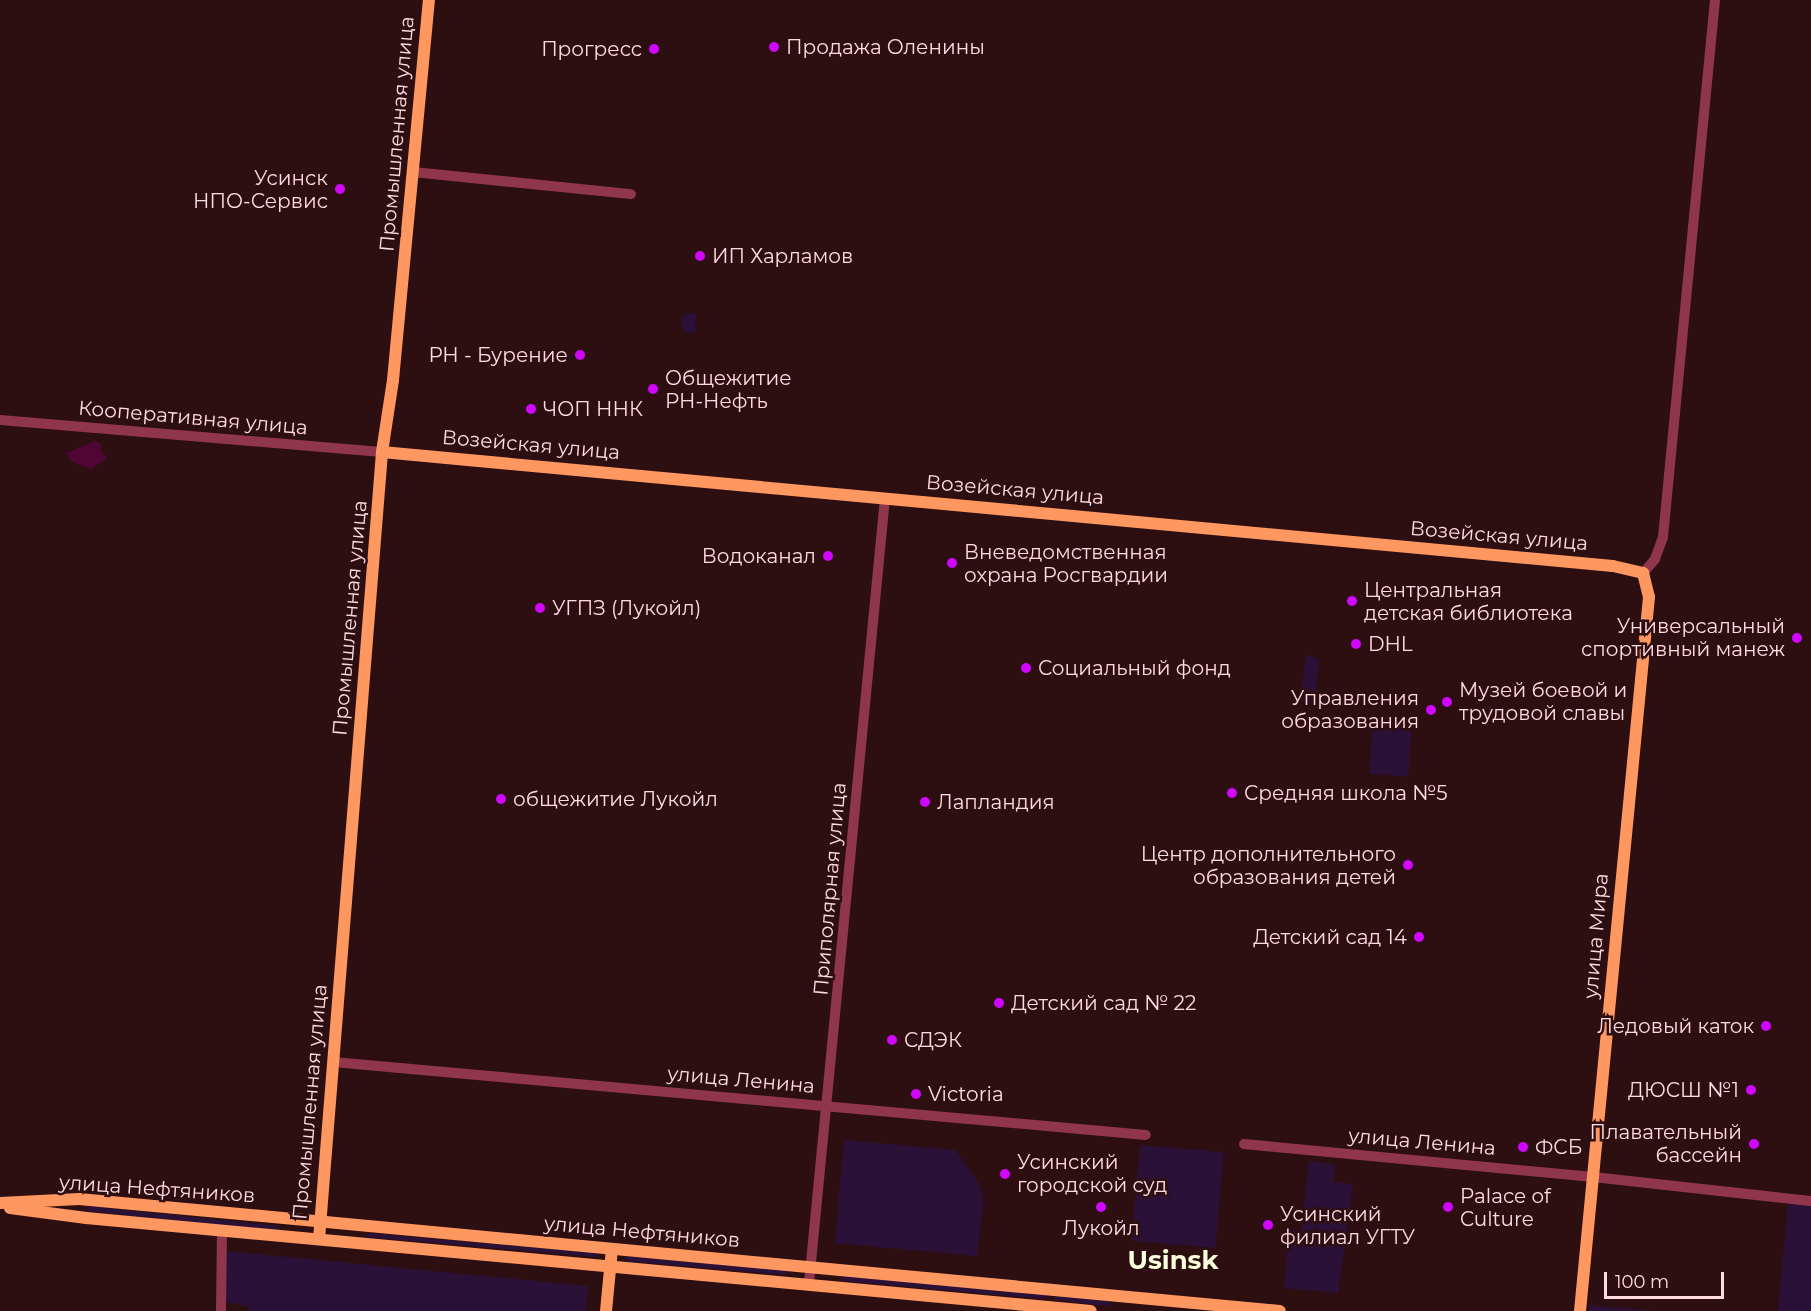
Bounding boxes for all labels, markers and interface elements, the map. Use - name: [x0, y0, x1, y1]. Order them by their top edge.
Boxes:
- street label: Промышленная улица: [375, 15, 419, 253]
- place label: Продажа Оленины: [786, 35, 985, 59]
- place label: Прогресс: [541, 37, 642, 61]
- marker: Продажа Оленины: [767, 40, 781, 54]
- marker: Прогресс: [647, 42, 661, 56]
- place label: Усинск НПО-Сервис: [193, 166, 328, 213]
- marker: Усинск НПО-Сервис: [333, 182, 347, 196]
- place label: ИП Харламов: [712, 244, 853, 268]
- marker: ИП Харламов: [693, 249, 707, 263]
- place label: РН - Бурение: [428, 343, 568, 367]
- marker: РН - Бурение: [573, 348, 587, 362]
- place label: Общежитие РН-Нефть: [665, 366, 792, 413]
- marker: Общежитие РН-Нефть: [646, 382, 660, 396]
- street label: Кооперативная улица: [77, 396, 309, 440]
- place label: ЧОП ННК: [543, 397, 643, 421]
- marker: ЧОП ННК: [524, 402, 538, 416]
- street label: Возейская улица: [441, 425, 621, 465]
- street label: Возейская улица: [925, 470, 1105, 510]
- street label: Промышленная улица: [328, 499, 372, 737]
- street label: Возейская улица: [1409, 516, 1589, 556]
- place label: Вневедомственная охрана Росгвардии: [964, 540, 1168, 587]
- place label: Водоканал: [702, 544, 816, 568]
- marker: Водоканал: [821, 549, 835, 563]
- marker: Вневедомственная охрана Росгвардии: [945, 556, 959, 570]
- place label: Центральная детская библиотека: [1364, 578, 1573, 625]
- marker: Центральная детская библиотека: [1345, 594, 1359, 608]
- place label: УГПЗ (Лукойл): [552, 596, 701, 620]
- marker: УГПЗ (Лукойл): [533, 601, 547, 615]
- place label: Универсальный спортивный манеж: [1581, 614, 1785, 661]
- marker: Универсальный спортивный манеж: [1790, 631, 1804, 645]
- place label: DHL: [1368, 632, 1413, 656]
- marker: DHL: [1349, 637, 1363, 651]
- place label: Социальный фонд: [1038, 656, 1231, 680]
- marker: Социальный фонд: [1019, 661, 1033, 675]
- place label: Музей боевой и трудовой славы: [1459, 678, 1627, 725]
- place label: Управления образования: [1281, 686, 1419, 733]
- marker: Музей боевой и трудовой славы: [1440, 695, 1454, 709]
- marker: Управления образования: [1424, 703, 1438, 717]
- place label: Средняя школа №5: [1244, 781, 1448, 805]
- street label: Приполярная улица: [809, 782, 851, 996]
- marker: Средняя школа №5: [1225, 786, 1239, 800]
- place label: общежитие Лукойл: [513, 787, 718, 811]
- place label: Лапландия: [937, 790, 1055, 814]
- marker: общежитие Лукойл: [494, 792, 508, 806]
- marker: Лапландия: [918, 795, 932, 809]
- place label: Центр дополнительного образования детей: [1141, 842, 1396, 889]
- marker: Центр дополнительного образования детей: [1401, 858, 1415, 872]
- street label: улица Мира: [1579, 872, 1613, 1000]
- place label: Детский сад 14: [1253, 925, 1407, 949]
- marker: Детский сад 14: [1412, 930, 1426, 944]
- street label: Промышленная улица: [288, 983, 332, 1221]
- place label: Детский сад № 22: [1011, 991, 1196, 1015]
- marker: Детский сад № 22: [992, 996, 1006, 1010]
- place label: Ледовый каток: [1597, 1014, 1754, 1038]
- marker: Ледовый каток: [1759, 1019, 1773, 1033]
- place label: СДЭК: [904, 1028, 962, 1052]
- marker: СДЭК: [885, 1033, 899, 1047]
- street label: улица Ленина: [666, 1062, 816, 1098]
- place label: ДЮСШ №1: [1628, 1078, 1739, 1102]
- place label: Victoria: [928, 1082, 1004, 1106]
- marker: ДЮСШ №1: [1744, 1083, 1758, 1097]
- marker: Victoria: [909, 1087, 923, 1101]
- place label: Плавательный бассейн: [1589, 1120, 1742, 1167]
- street label: улица Ленина: [1347, 1124, 1497, 1160]
- place label: ФСБ: [1535, 1135, 1582, 1159]
- marker: Плавательный бассейн: [1747, 1137, 1761, 1151]
- marker: ФСБ: [1516, 1140, 1530, 1154]
- place label: Усинский городской суд: [1017, 1150, 1167, 1197]
- marker: Усинский городской суд: [998, 1167, 1012, 1181]
- street label: улица Нефтяников: [58, 1170, 256, 1208]
- place label: Palace of Culture: [1460, 1184, 1551, 1231]
- marker: Лукойл: [1094, 1200, 1108, 1214]
- marker: Palace of Culture: [1441, 1200, 1455, 1214]
- place label: Усинский филиал УГТУ: [1280, 1202, 1415, 1249]
- street label: улица Нефтяников: [543, 1211, 741, 1253]
- place label: Лукойл: [1062, 1216, 1140, 1240]
- marker: Усинский филиал УГТУ: [1261, 1218, 1275, 1232]
- district label: Usinsk: [1128, 1245, 1218, 1277]
- scale bar: [1607, 1260, 1727, 1298]
- text: 100 m: [1615, 1271, 1669, 1293]

